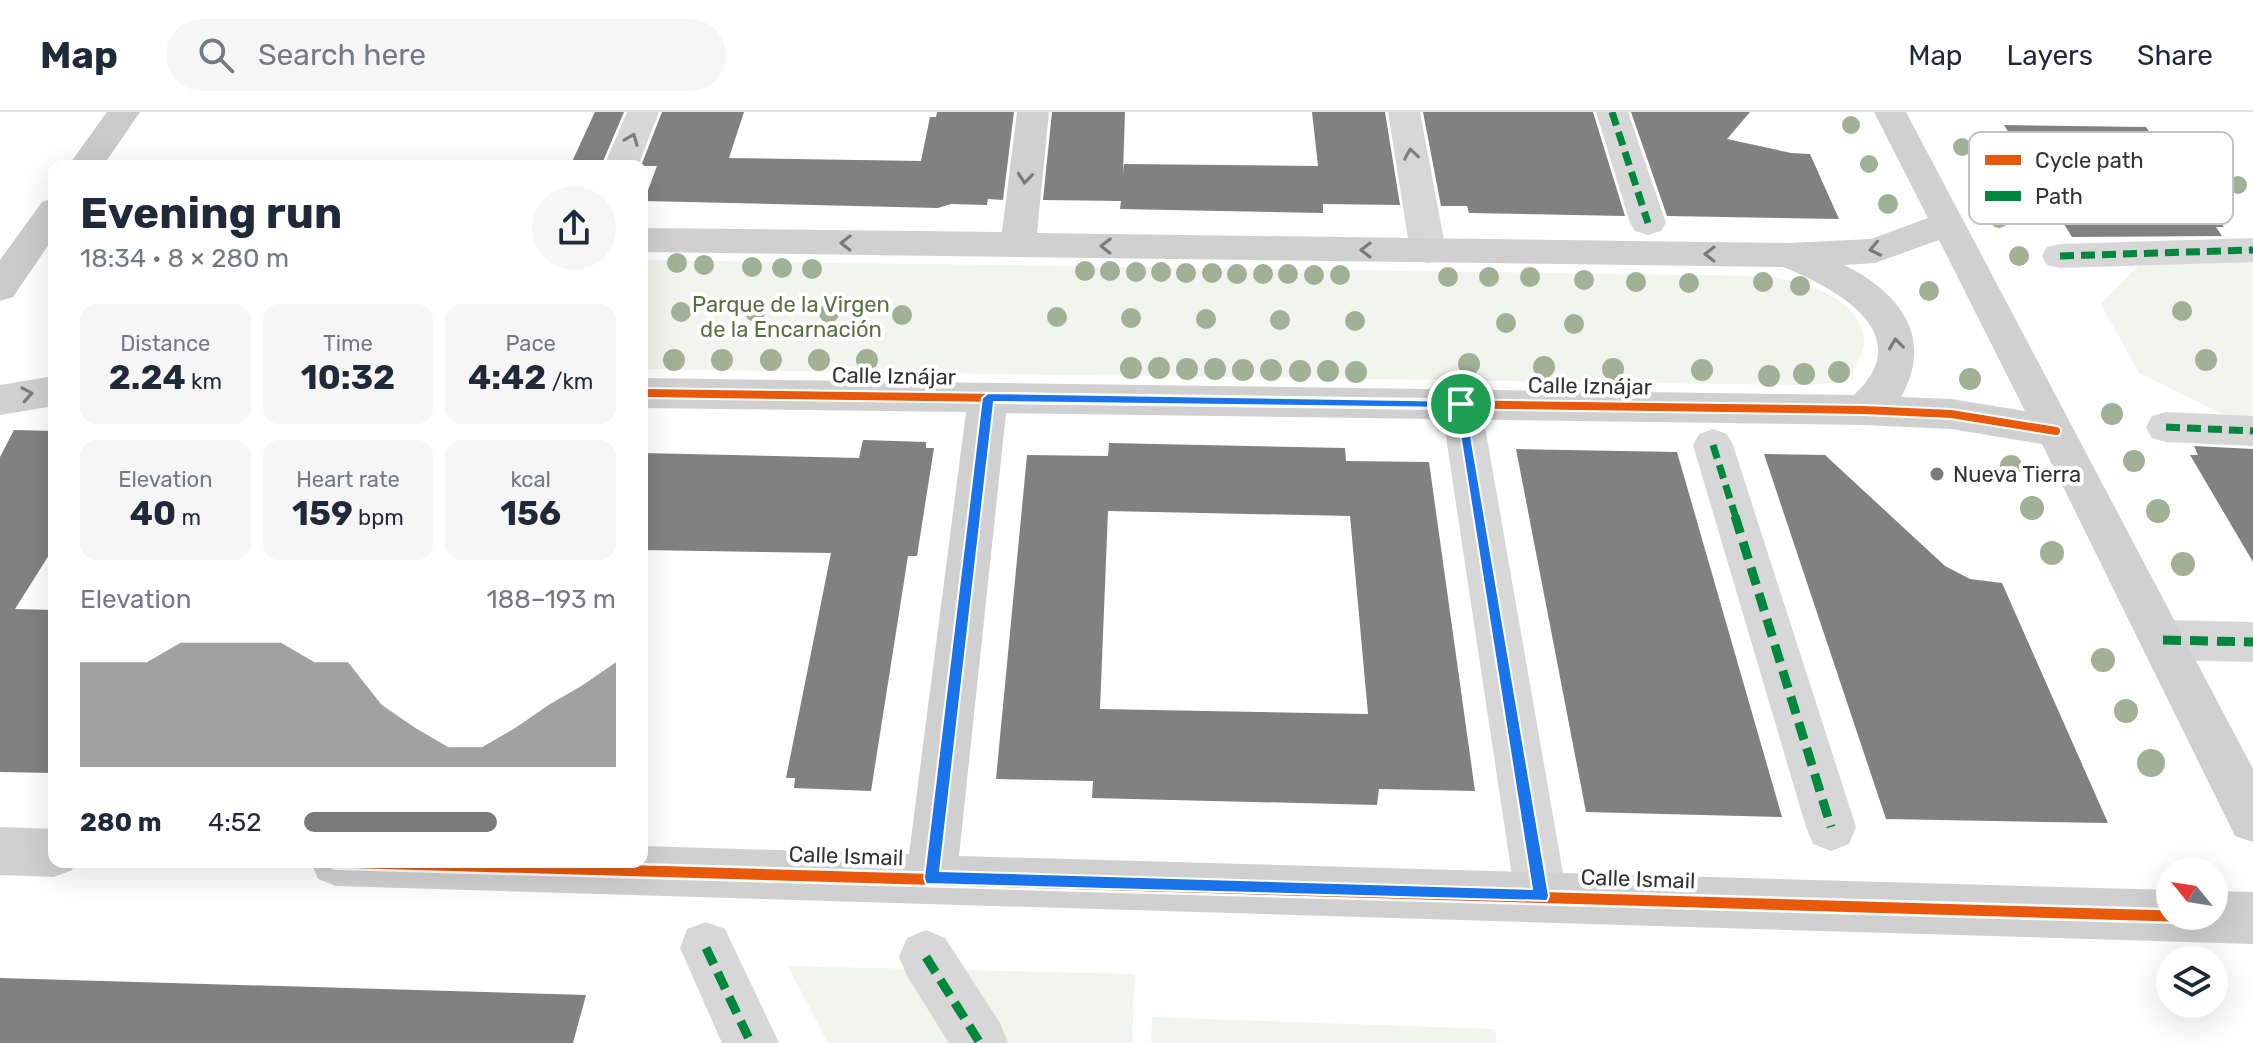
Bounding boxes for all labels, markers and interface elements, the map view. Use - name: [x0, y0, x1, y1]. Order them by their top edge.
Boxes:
- search box: [166, 19, 726, 91]
- text: Map: [40, 32, 118, 78]
- icon: search: [194, 33, 238, 77]
- text: Search here: [258, 37, 426, 73]
- text: Map: [1908, 39, 1963, 72]
- text: Layers: [2007, 39, 2093, 72]
- text: Share: [2137, 39, 2213, 72]
- legend: [1969, 132, 2233, 224]
- one-way arrow: [622, 133, 639, 147]
- one-way arrow: [1403, 147, 1420, 161]
- text: Cycle path: [2035, 147, 2144, 174]
- one-way arrow: [1017, 172, 1034, 185]
- text: Path: [2035, 183, 2083, 210]
- button: share: [532, 186, 616, 270]
- text: Evening run: [80, 187, 342, 239]
- one-way arrow: [839, 234, 852, 252]
- one-way arrow: [1099, 237, 1112, 255]
- one-way arrow: [1869, 240, 1883, 257]
- one-way arrow: [1359, 241, 1372, 258]
- text: 18:34 · 8 × 280 m: [80, 243, 289, 274]
- one-way arrow: [1703, 245, 1716, 263]
- park label: Parque de la Virgen de la Encarnación: [692, 291, 890, 343]
- text: Distance: [120, 330, 210, 357]
- text: Time: [323, 330, 373, 357]
- text: Pace: [505, 330, 556, 357]
- one-way arrow: [1887, 337, 1904, 350]
- text: 2.24: [109, 357, 186, 398]
- text: 10:32: [301, 357, 395, 398]
- text: 4:42: [468, 357, 546, 398]
- street label: Calle Iznájar: [832, 361, 957, 391]
- text: km: [186, 368, 222, 395]
- text: /km: [546, 368, 593, 395]
- pin: [1427, 370, 1495, 438]
- street label: Calle Iznájar: [1528, 371, 1653, 401]
- icon: arrive: [1439, 382, 1483, 426]
- one-way arrow: [20, 387, 34, 404]
- place label: Nueva Tierra: [1953, 461, 2081, 488]
- marker: Nueva Tierra: [1928, 465, 1946, 483]
- text: Elevation: [118, 466, 212, 493]
- text: Heart rate: [296, 466, 400, 493]
- text: kcal: [510, 466, 551, 493]
- text: 40: [130, 493, 176, 534]
- text: 159: [292, 493, 353, 534]
- text: 156: [500, 493, 561, 534]
- text: m: [176, 504, 201, 531]
- text: bpm: [353, 504, 404, 531]
- text: Elevation: [80, 584, 191, 615]
- text: 188–193 m: [487, 584, 616, 615]
- text: 280 m: [80, 807, 162, 838]
- text: 4:52: [208, 807, 262, 838]
- street label: Calle Ismail: [788, 841, 904, 871]
- north arrow: [2156, 858, 2228, 930]
- map controls: [2156, 858, 2228, 1018]
- street label: Calle Ismail: [1580, 864, 1696, 894]
- button: layers: [2156, 946, 2228, 1018]

